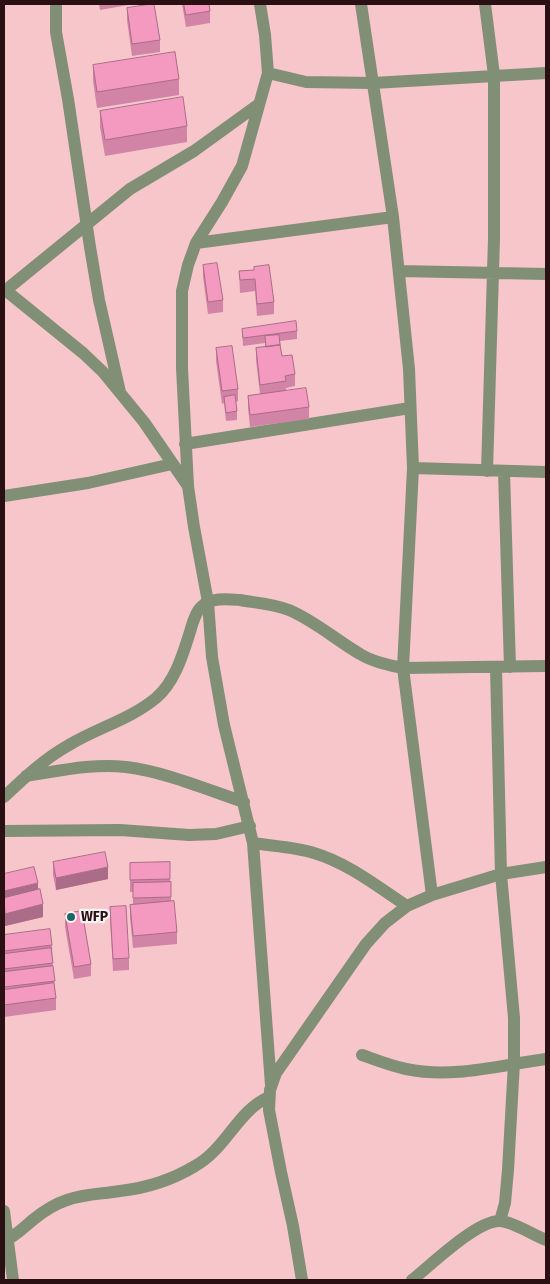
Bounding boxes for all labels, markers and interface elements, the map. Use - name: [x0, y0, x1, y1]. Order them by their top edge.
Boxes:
- place label: WFP: [81, 909, 108, 925]
- marker: WFP: [65, 911, 77, 923]

